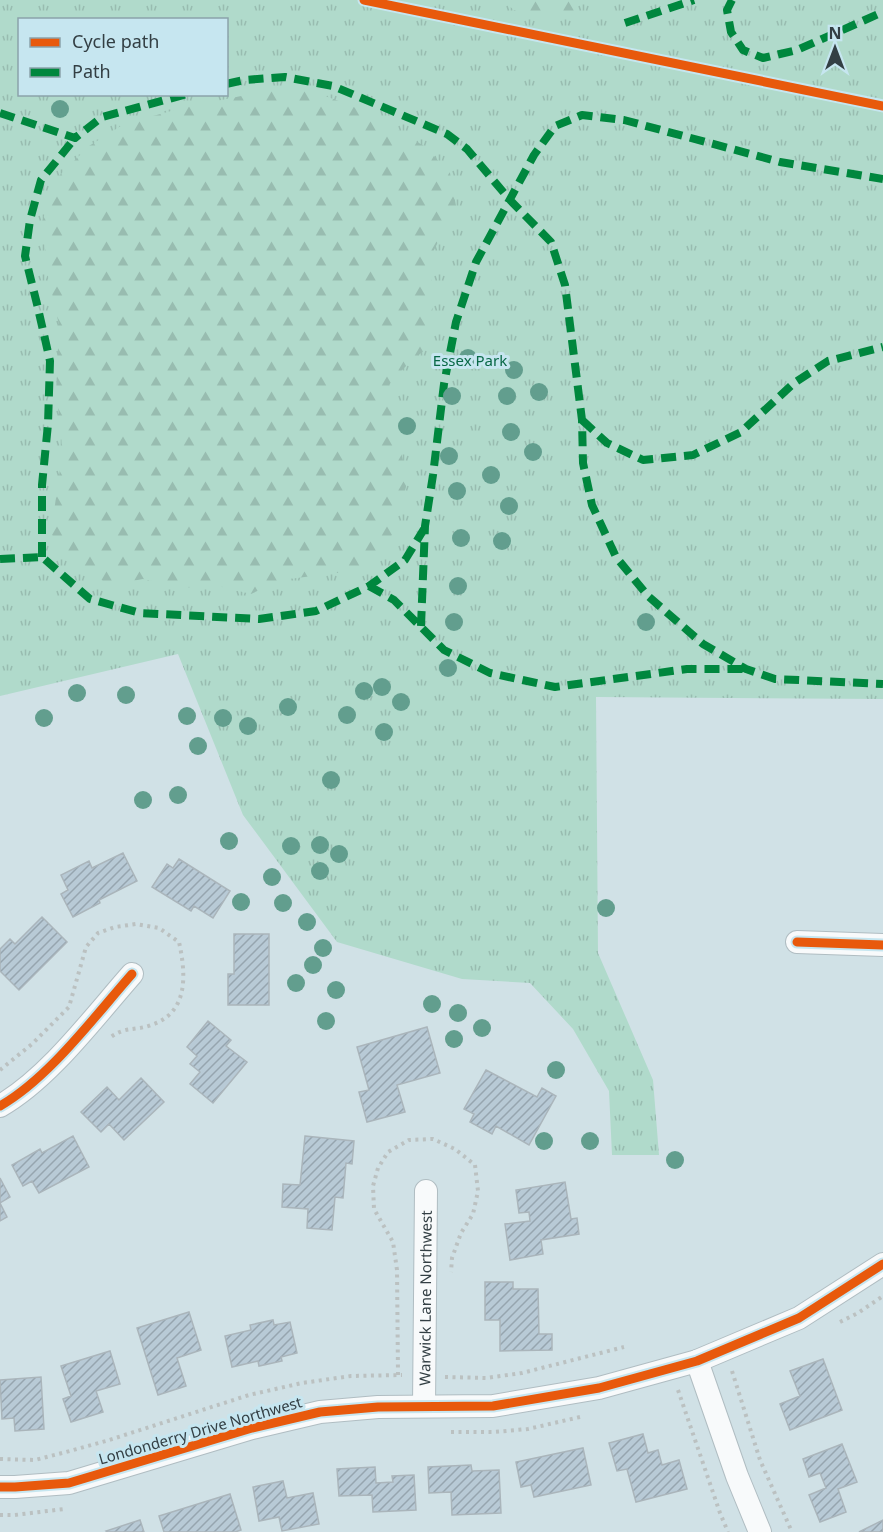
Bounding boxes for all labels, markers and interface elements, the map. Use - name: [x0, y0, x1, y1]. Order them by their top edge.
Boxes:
- legend: [18, 18, 228, 96]
- north arrow: [805, 18, 865, 78]
- text: N: [828, 22, 842, 44]
- text: Cycle path: [72, 29, 159, 53]
- text: Path: [72, 59, 111, 83]
- park label: Essex Park: [433, 350, 507, 370]
- street label: Warwick Lane Northwest: [414, 1210, 436, 1386]
- street label: Londonderry Drive Northwest: [96, 1391, 305, 1469]

